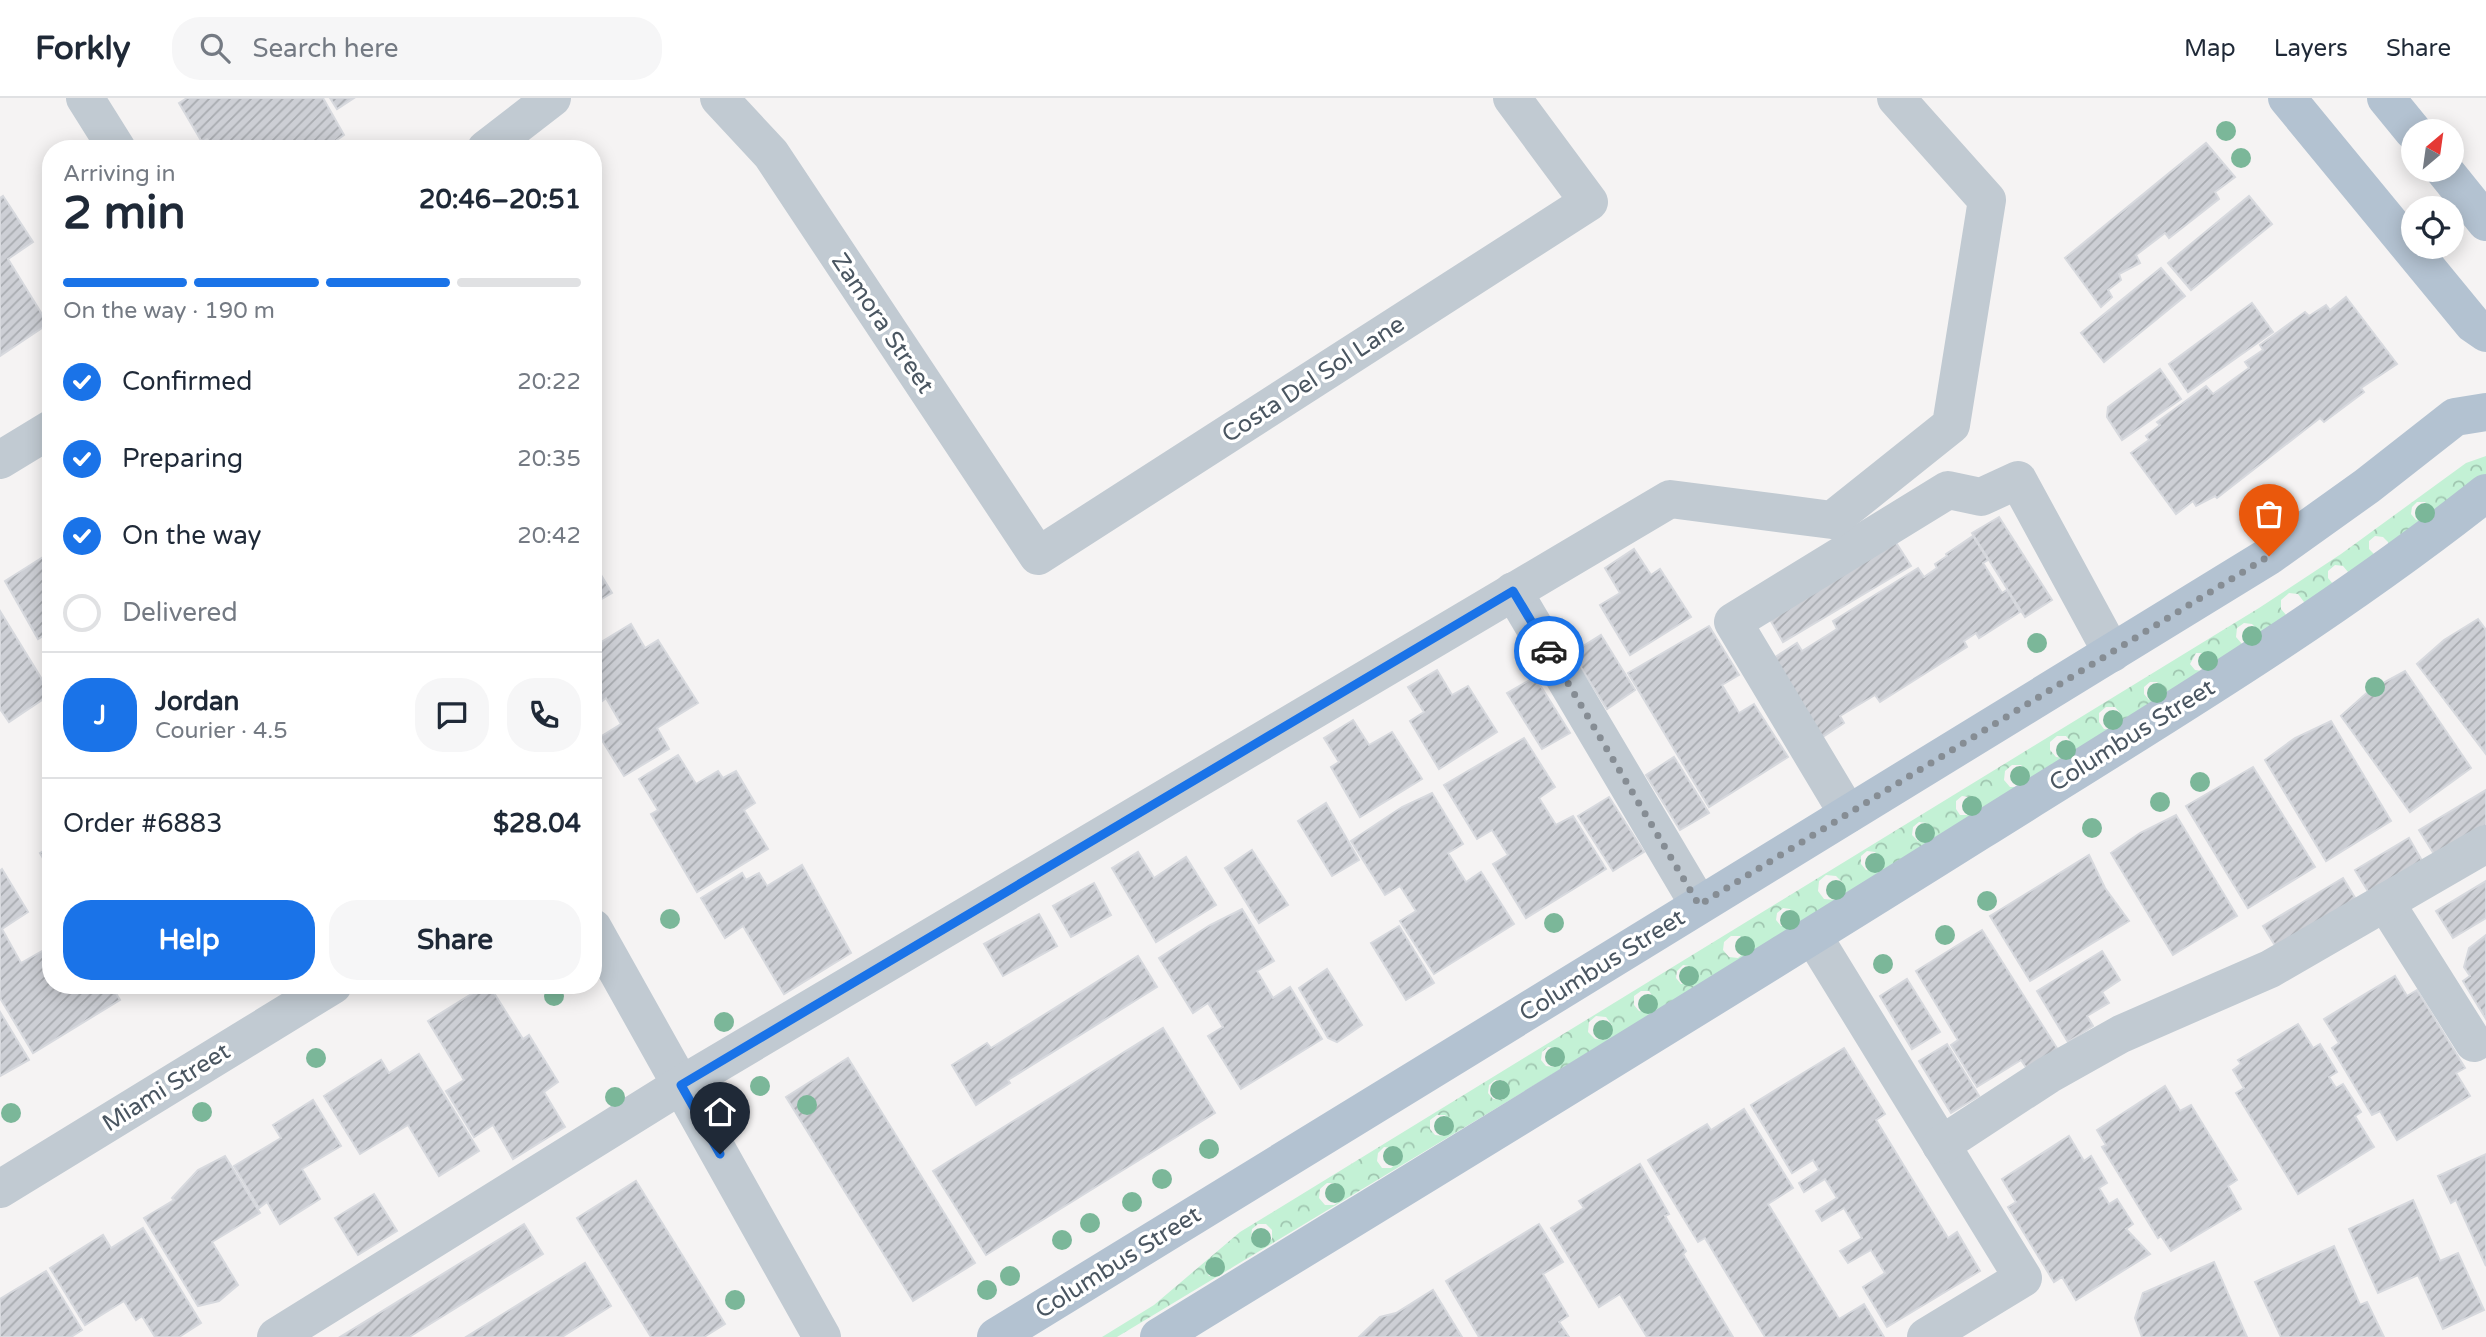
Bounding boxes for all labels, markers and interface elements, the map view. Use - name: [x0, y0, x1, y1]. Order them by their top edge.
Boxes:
- search box: [172, 17, 662, 80]
- text: Forkly: [35, 29, 130, 68]
- icon: search: [196, 29, 234, 67]
- text: Search here: [252, 33, 399, 64]
- text: Map: [2184, 34, 2236, 63]
- text: Layers: [2274, 34, 2348, 63]
- text: Share: [2386, 34, 2451, 63]
- north arrow: [2401, 119, 2464, 182]
- map controls: [2401, 119, 2464, 259]
- text: Arriving in: [63, 160, 176, 188]
- text: 20:46–20:51: [419, 184, 581, 215]
- text: 2 min: [63, 186, 186, 241]
- button: locate: [2401, 196, 2464, 259]
- street label: Zamora Street: [825, 248, 940, 399]
- text: On the way · 190 m: [63, 297, 275, 325]
- street label: Costa Del Sol Lane: [1217, 310, 1410, 449]
- icon: check: [63, 363, 101, 401]
- text: Confirmed: [122, 366, 252, 397]
- text: 20:22: [517, 368, 581, 396]
- icon: check: [63, 440, 101, 478]
- text: Preparing: [122, 443, 243, 474]
- text: 20:35: [517, 445, 581, 473]
- pin: [2239, 484, 2299, 556]
- icon: bag: [2250, 495, 2288, 533]
- icon: check: [63, 517, 101, 555]
- text: On the way: [122, 520, 262, 551]
- text: 20:42: [517, 522, 581, 550]
- text: Delivered: [122, 597, 238, 628]
- courier: [1514, 616, 1584, 686]
- icon: car: [1530, 632, 1568, 670]
- street label: Columbus Street: [2044, 673, 2220, 798]
- button: chat: [415, 678, 489, 752]
- button: phone: [507, 678, 581, 752]
- text: Jordan: [155, 686, 239, 717]
- text: J: [94, 700, 106, 731]
- text: Courier · 4.5: [155, 717, 288, 745]
- text: Order #6883: [63, 808, 223, 839]
- text: $28.04: [493, 808, 581, 839]
- button: Help: [63, 900, 315, 980]
- button: Share: [329, 900, 581, 980]
- street label: Columbus Street: [1514, 903, 1690, 1028]
- street label: Miami Street: [97, 1037, 236, 1138]
- pin: [690, 1082, 750, 1154]
- icon: home: [701, 1093, 739, 1131]
- street label: Columbus Street: [1030, 1200, 1206, 1325]

